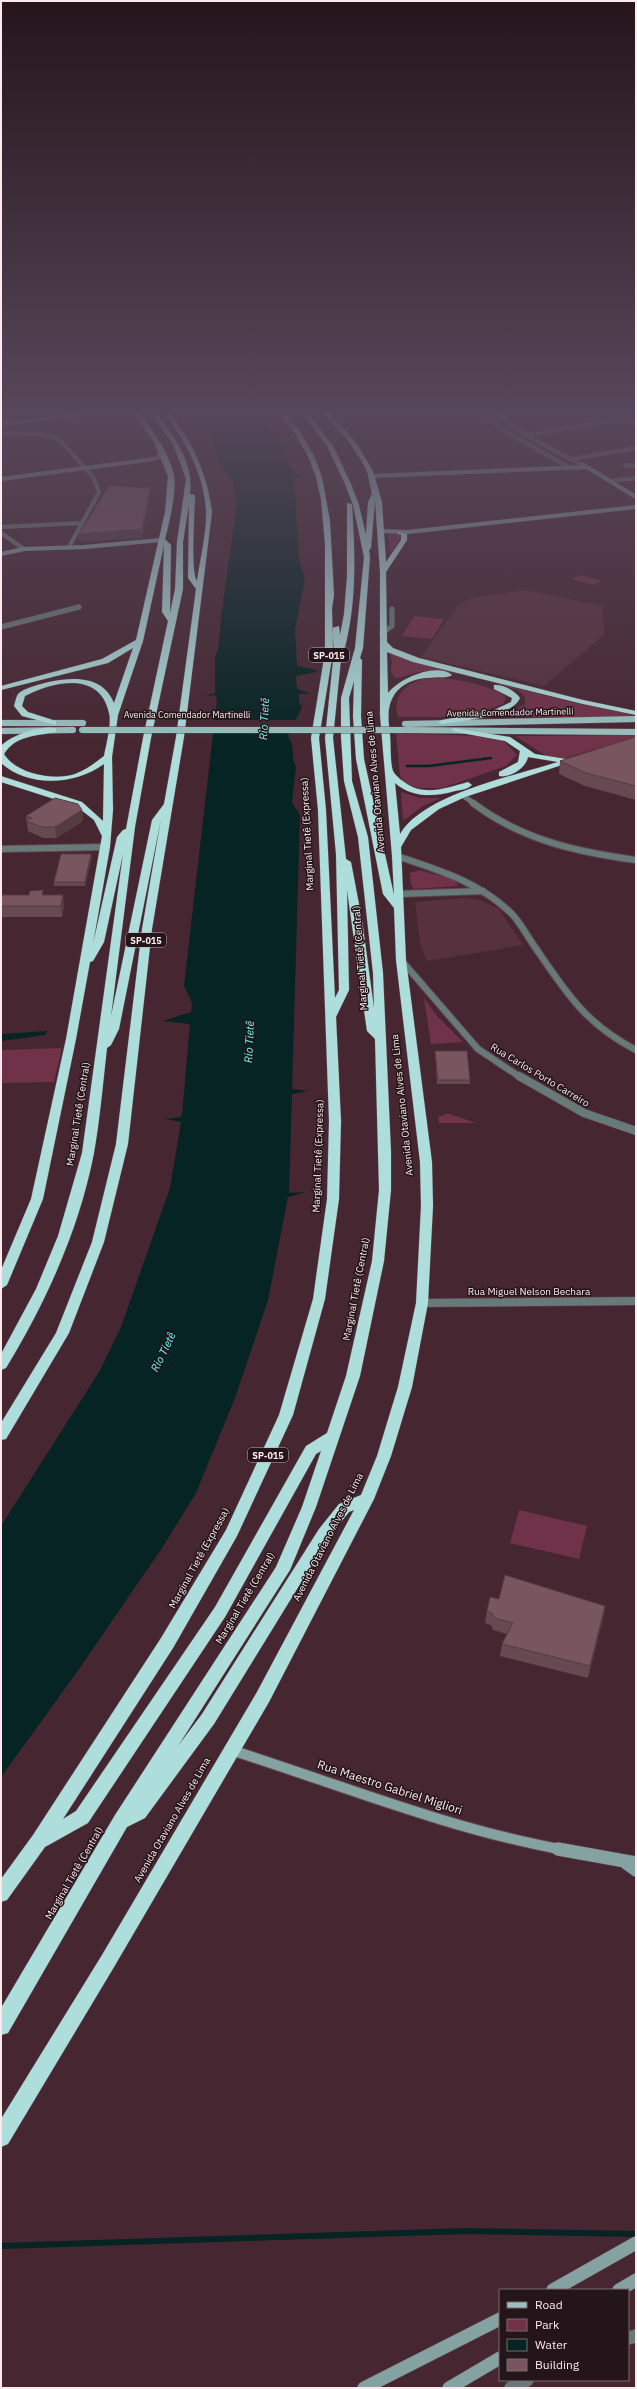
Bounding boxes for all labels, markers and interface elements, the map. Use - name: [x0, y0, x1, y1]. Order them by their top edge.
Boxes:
- road number: SP-015: [309, 648, 349, 662]
- water label: Rio Tietê: [256, 697, 272, 740]
- street label: Avenida Comendador Martinelli: [447, 705, 573, 719]
- street label: Avenida Comendador Martinelli: [124, 709, 250, 720]
- street label: Avenida Otaviano Alves de Lima: [362, 710, 388, 853]
- street label: Marginal Tietê (Expressa): [298, 777, 316, 891]
- street label: Marginal Tietê (Central): [350, 905, 370, 1011]
- road number: SP-015: [126, 933, 166, 947]
- water label: Rio Tietê: [241, 1020, 257, 1063]
- street label: Avenida Otaviano Alves de Lima: [388, 1033, 416, 1176]
- street label: Rua Carlos Porto Carreiro: [488, 1040, 592, 1110]
- street label: Marginal Tietê (Central): [63, 1061, 93, 1167]
- street label: Marginal Tietê (Expressa): [310, 1099, 326, 1213]
- street label: Marginal Tietê (Central): [340, 1236, 372, 1342]
- street label: Rua Miguel Nelson Bechara: [468, 1285, 591, 1298]
- water label: Rio Tietê: [147, 1330, 179, 1374]
- road number: SP-015: [248, 1448, 288, 1462]
- street label: Avenida Otaviano Alves de Lima: [290, 1470, 366, 1603]
- street label: Marginal Tietê (Expressa): [166, 1505, 232, 1611]
- street label: Marginal Tietê (Central): [212, 1550, 278, 1646]
- street label: Avenida Otaviano Alves de Lima: [131, 1755, 214, 1885]
- street label: Rua Maestro Gabriel Migliori: [316, 1756, 464, 1818]
- street label: Marginal Tietê (Central): [42, 1824, 106, 1922]
- legend: [499, 2289, 629, 2381]
- text: Road: [535, 2297, 563, 2312]
- text: Park: [535, 2317, 560, 2332]
- text: Water: [535, 2337, 568, 2352]
- text: Building: [535, 2357, 580, 2372]

